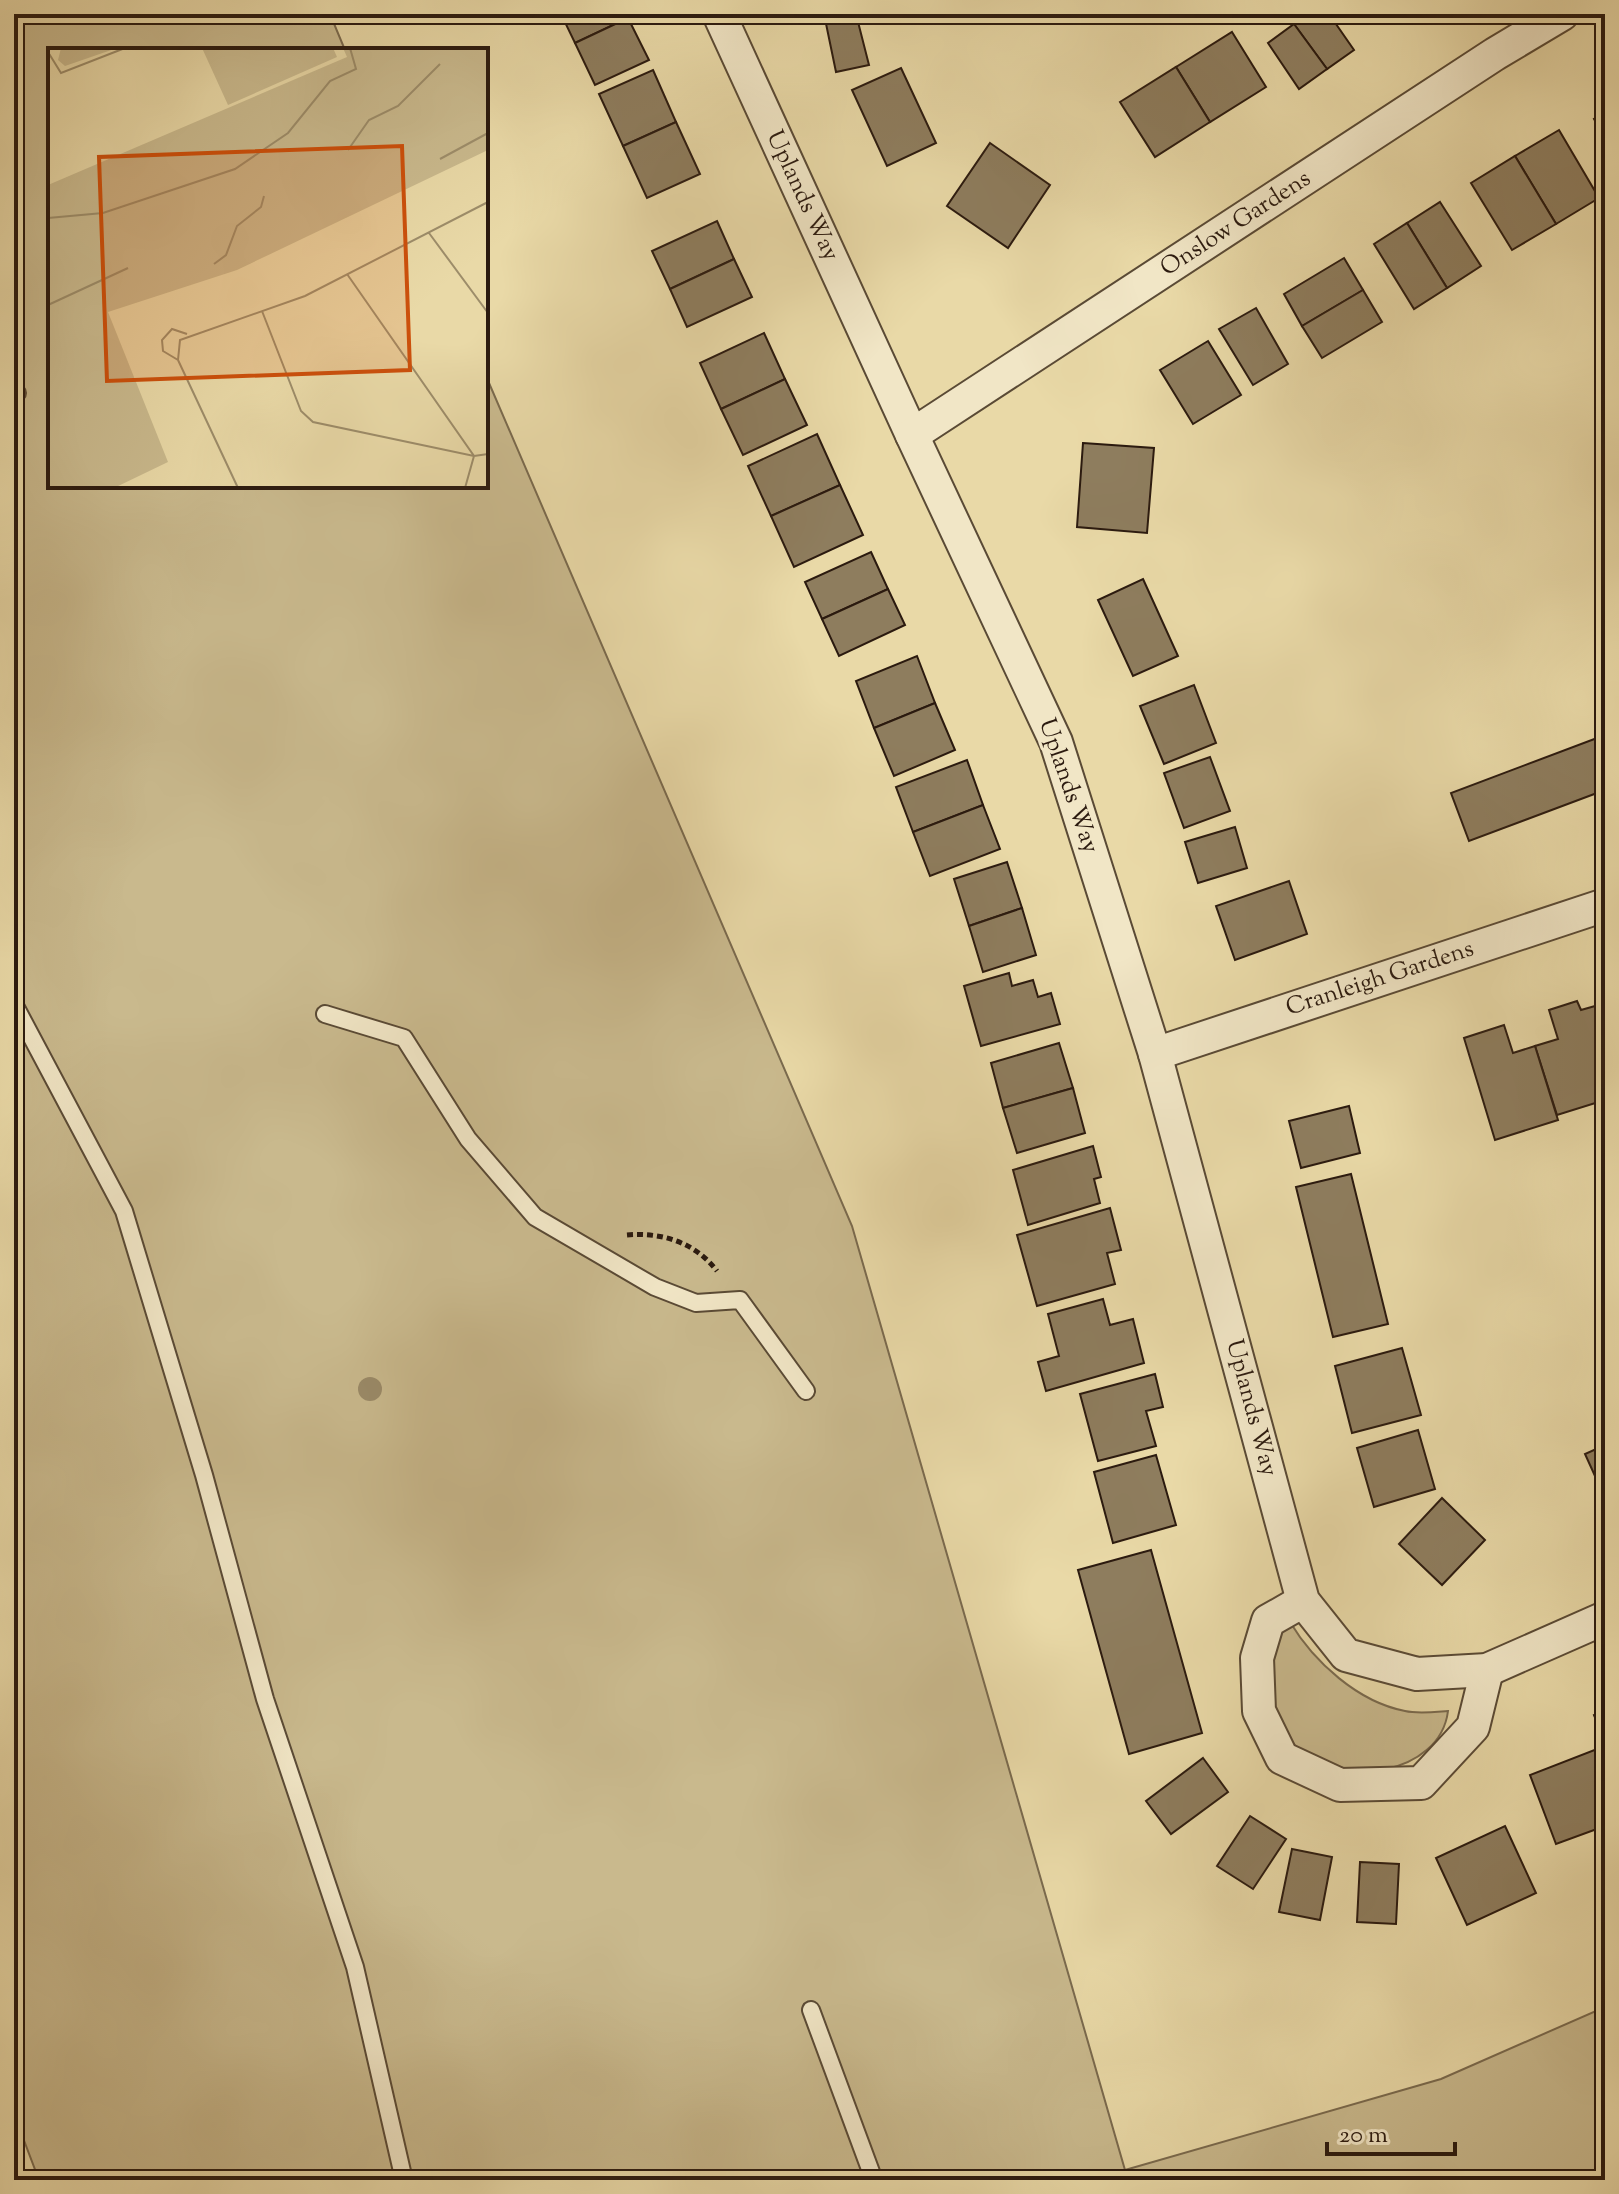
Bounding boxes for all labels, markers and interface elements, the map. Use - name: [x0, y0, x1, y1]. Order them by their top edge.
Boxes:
- inset map: [48, 48, 488, 488]
- street label: Uplands Way: [757, 125, 847, 267]
- street label: Onslow Gardens: [1154, 162, 1318, 286]
- street label: Uplands Way: [1029, 714, 1107, 858]
- street label: Cranleigh Gardens: [1282, 933, 1478, 1025]
- street label: Uplands Way: [1216, 1336, 1286, 1480]
- scale bar: [1327, 2106, 1455, 2156]
- text: 20 m: [1339, 2119, 1388, 2153]

